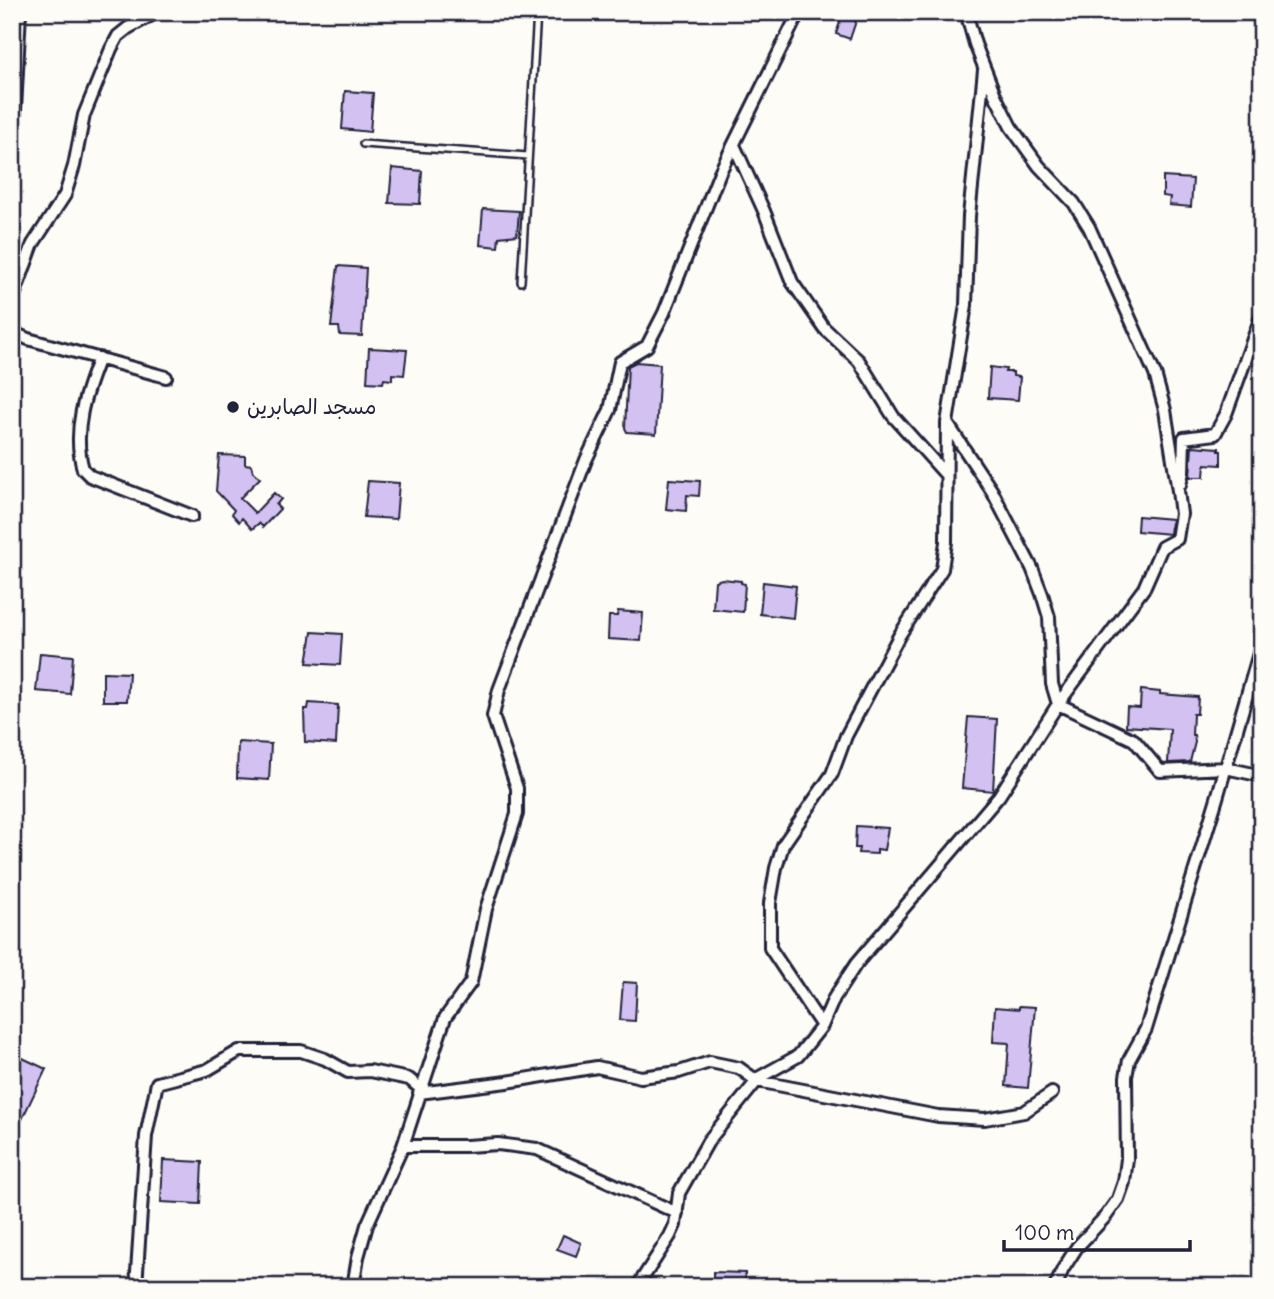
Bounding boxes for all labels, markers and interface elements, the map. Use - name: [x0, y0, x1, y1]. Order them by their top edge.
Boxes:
- place label: مسجد الصابرين: [247, 393, 377, 420]
- marker: مسجد الصابرين: [225, 399, 241, 415]
- scale bar: [1004, 1208, 1190, 1252]
- text: 100 m: [1015, 1219, 1074, 1246]

